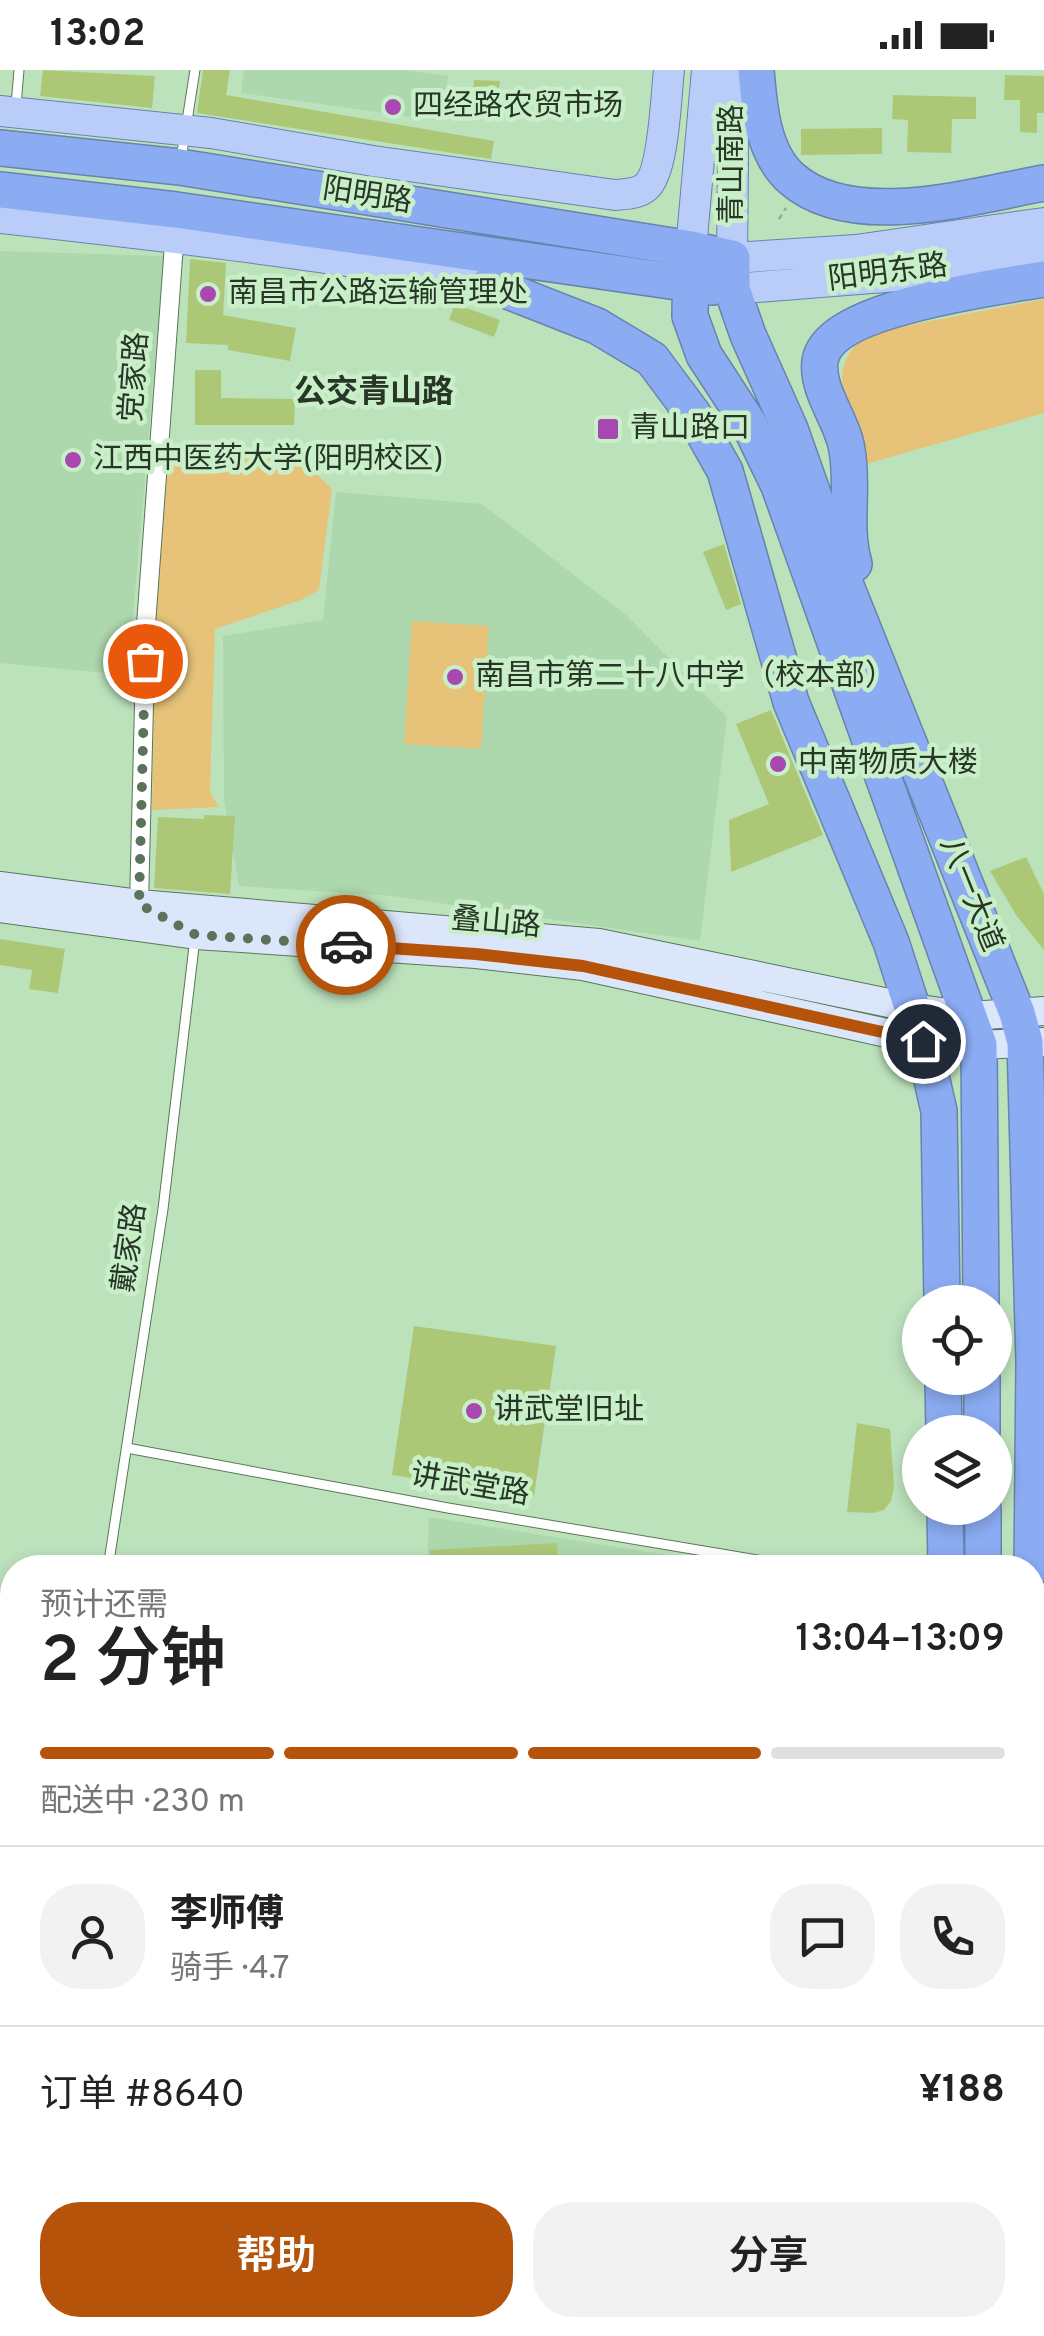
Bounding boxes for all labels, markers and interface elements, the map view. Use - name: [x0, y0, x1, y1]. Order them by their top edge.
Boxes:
- text: 13:02: [50, 11, 145, 60]
- place label: 四经路农贸市场: [413, 89, 623, 126]
- marker: 四经路农贸市场: [382, 96, 404, 118]
- street label: 青山南路: [715, 104, 752, 224]
- street label: 阳明路: [320, 172, 414, 222]
- street label: 阳明东路: [826, 248, 950, 300]
- place label: 南昌市公路运输管理处: [228, 276, 528, 313]
- marker: 南昌市公路运输管理处: [197, 283, 219, 305]
- street label: 党家路: [114, 331, 158, 423]
- district label: 公交青山路: [294, 374, 454, 414]
- place label: 青山路口: [630, 411, 750, 448]
- marker: 青山路口: [595, 416, 621, 442]
- place label: 江西中医药大学(阳明校区): [93, 442, 444, 479]
- marker: 江西中医药大学(阳明校区): [62, 449, 84, 471]
- pin: [103, 619, 188, 704]
- icon: bag: [118, 634, 173, 689]
- place label: 南昌市第二十八中学（校本部）: [475, 659, 895, 696]
- marker: 南昌市第二十八中学（校本部）: [444, 666, 466, 688]
- place label: 中南物质大楼: [798, 746, 978, 783]
- marker: 中南物质大楼: [767, 753, 789, 775]
- street label: 八一大道: [930, 832, 1010, 958]
- courier: [296, 895, 396, 995]
- street label: 叠山路: [450, 902, 542, 946]
- icon: car: [319, 918, 374, 973]
- pin: [881, 999, 966, 1084]
- icon: home: [896, 1014, 951, 1069]
- street label: 戴家路: [106, 1201, 156, 1295]
- map controls: [902, 1285, 1012, 1525]
- button: locate: [902, 1285, 1012, 1395]
- place label: 讲武堂旧址: [494, 1393, 644, 1430]
- marker: 讲武堂旧址: [463, 1400, 485, 1422]
- button: layers: [902, 1415, 1012, 1525]
- street label: 讲武堂路: [408, 1457, 532, 1515]
- text: 预计还需: [40, 1587, 168, 1627]
- text: 13:04–13:09: [796, 1616, 1005, 1665]
- text: 2 分钟: [40, 1623, 226, 1705]
- text: 配送中 · 230 m: [40, 1783, 245, 1823]
- button: person: [40, 1884, 145, 1989]
- button: chat: [770, 1884, 875, 1989]
- button: phone: [900, 1884, 1005, 1989]
- text: 李师傅: [170, 1892, 284, 1941]
- text: 骑手 · 4.7: [170, 1950, 290, 1990]
- text: ¥188: [919, 2067, 1005, 2116]
- text: 订单 #8640: [40, 2072, 245, 2121]
- button: 帮助: [40, 2202, 513, 2317]
- button: 分享: [533, 2202, 1005, 2317]

